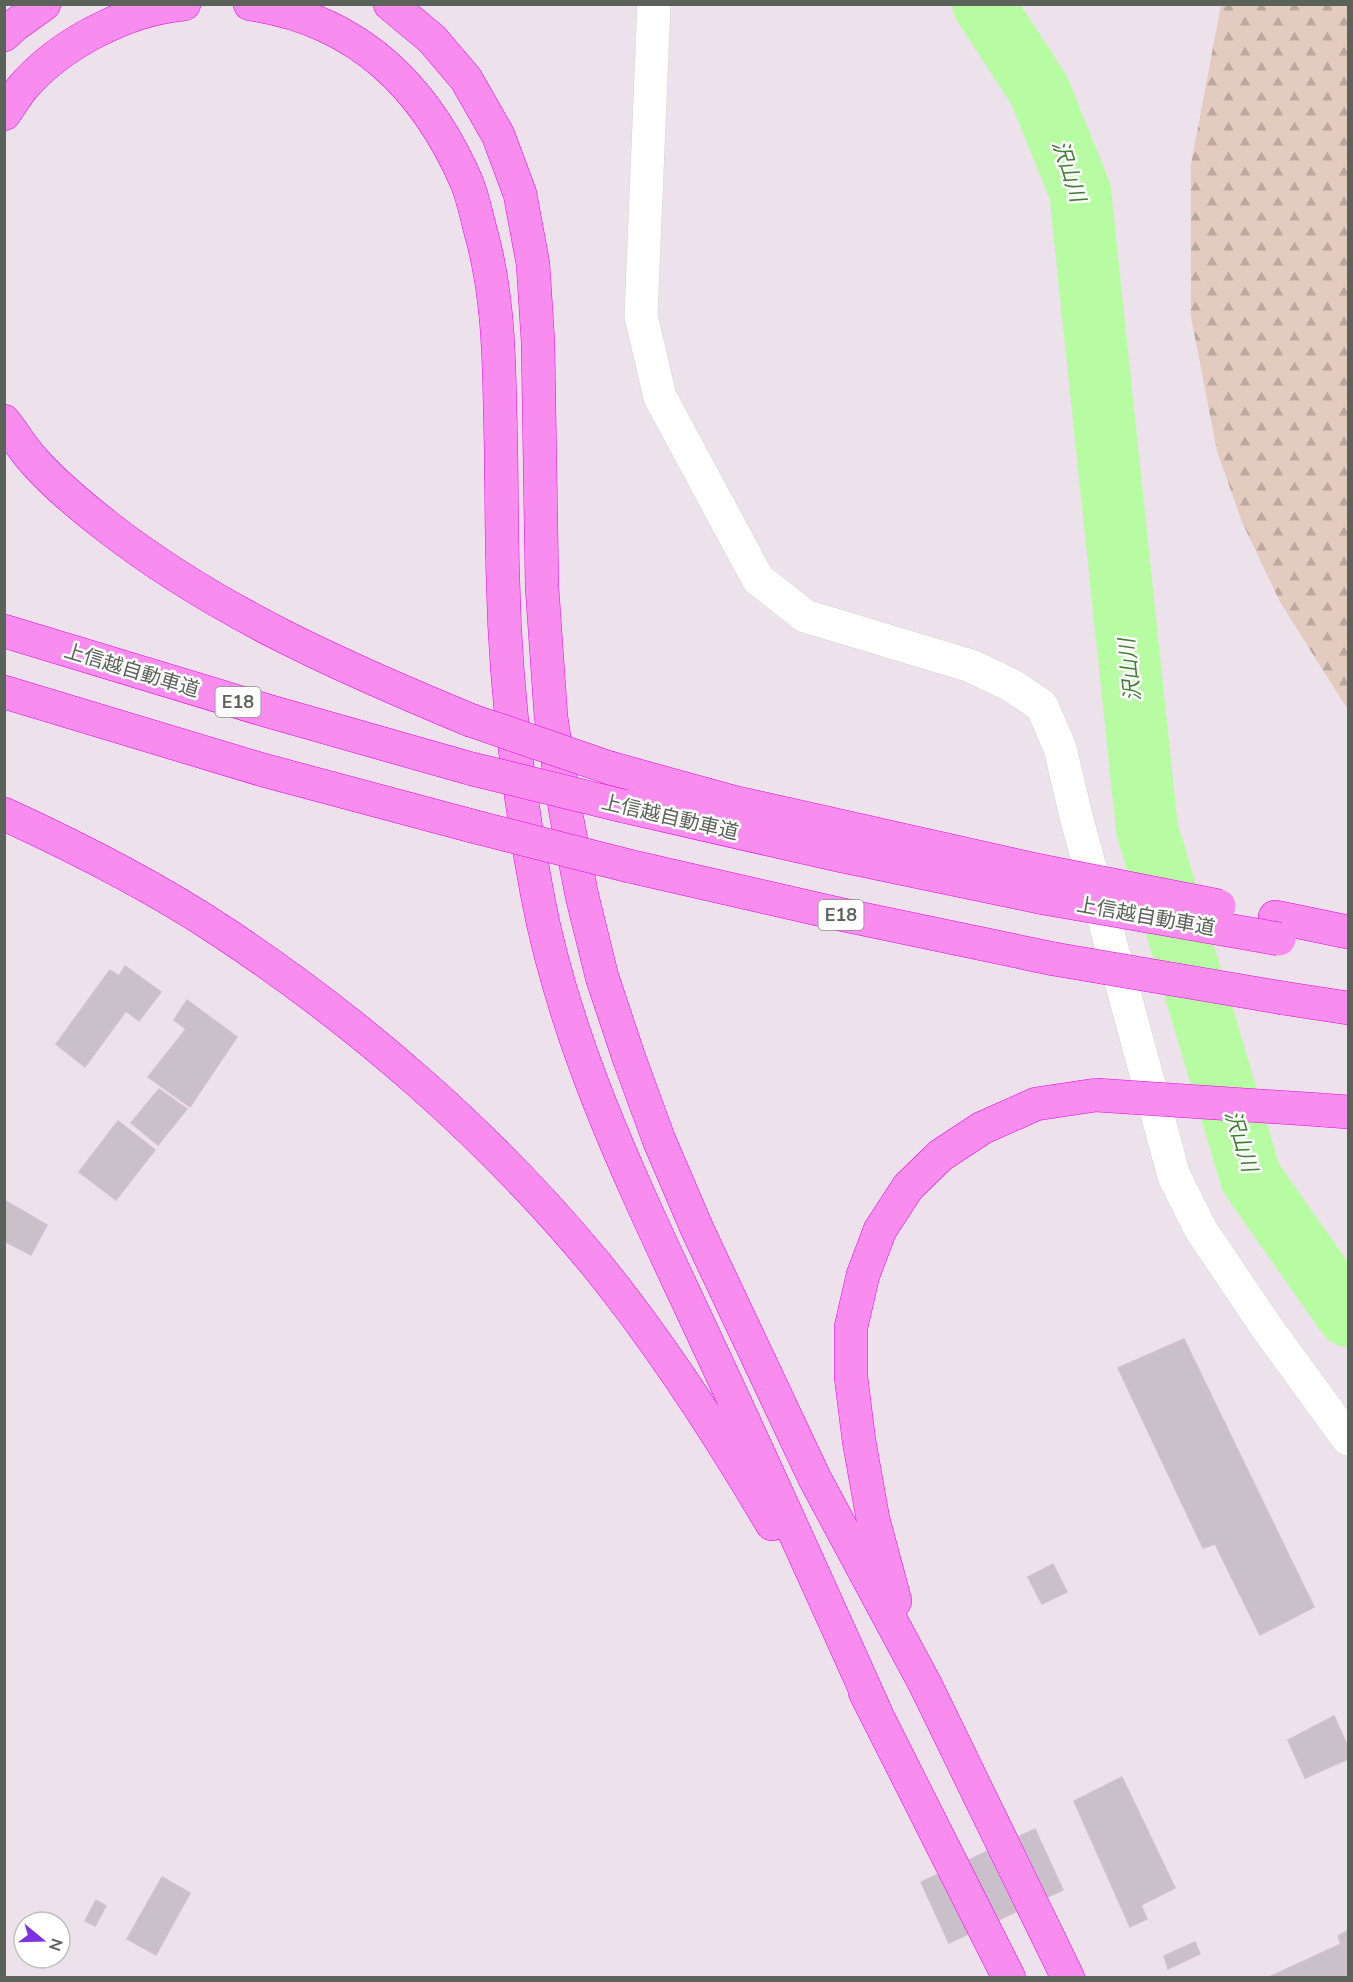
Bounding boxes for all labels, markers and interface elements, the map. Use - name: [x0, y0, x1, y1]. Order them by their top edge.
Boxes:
- water label: 沢山川: [1046, 137, 1093, 207]
- water label: 沢山川: [1113, 635, 1147, 703]
- street label: 上信越自動車道: [61, 637, 203, 704]
- road number: E18: [216, 687, 260, 717]
- street label: 上信越自動車道: [599, 789, 741, 846]
- street label: 上信越自動車道: [1075, 891, 1217, 942]
- road number: E18: [818, 900, 864, 930]
- water label: 沢山川: [1218, 1107, 1264, 1177]
- north arrow: [12, 1910, 72, 1970]
- text: N: [43, 1935, 68, 1954]

